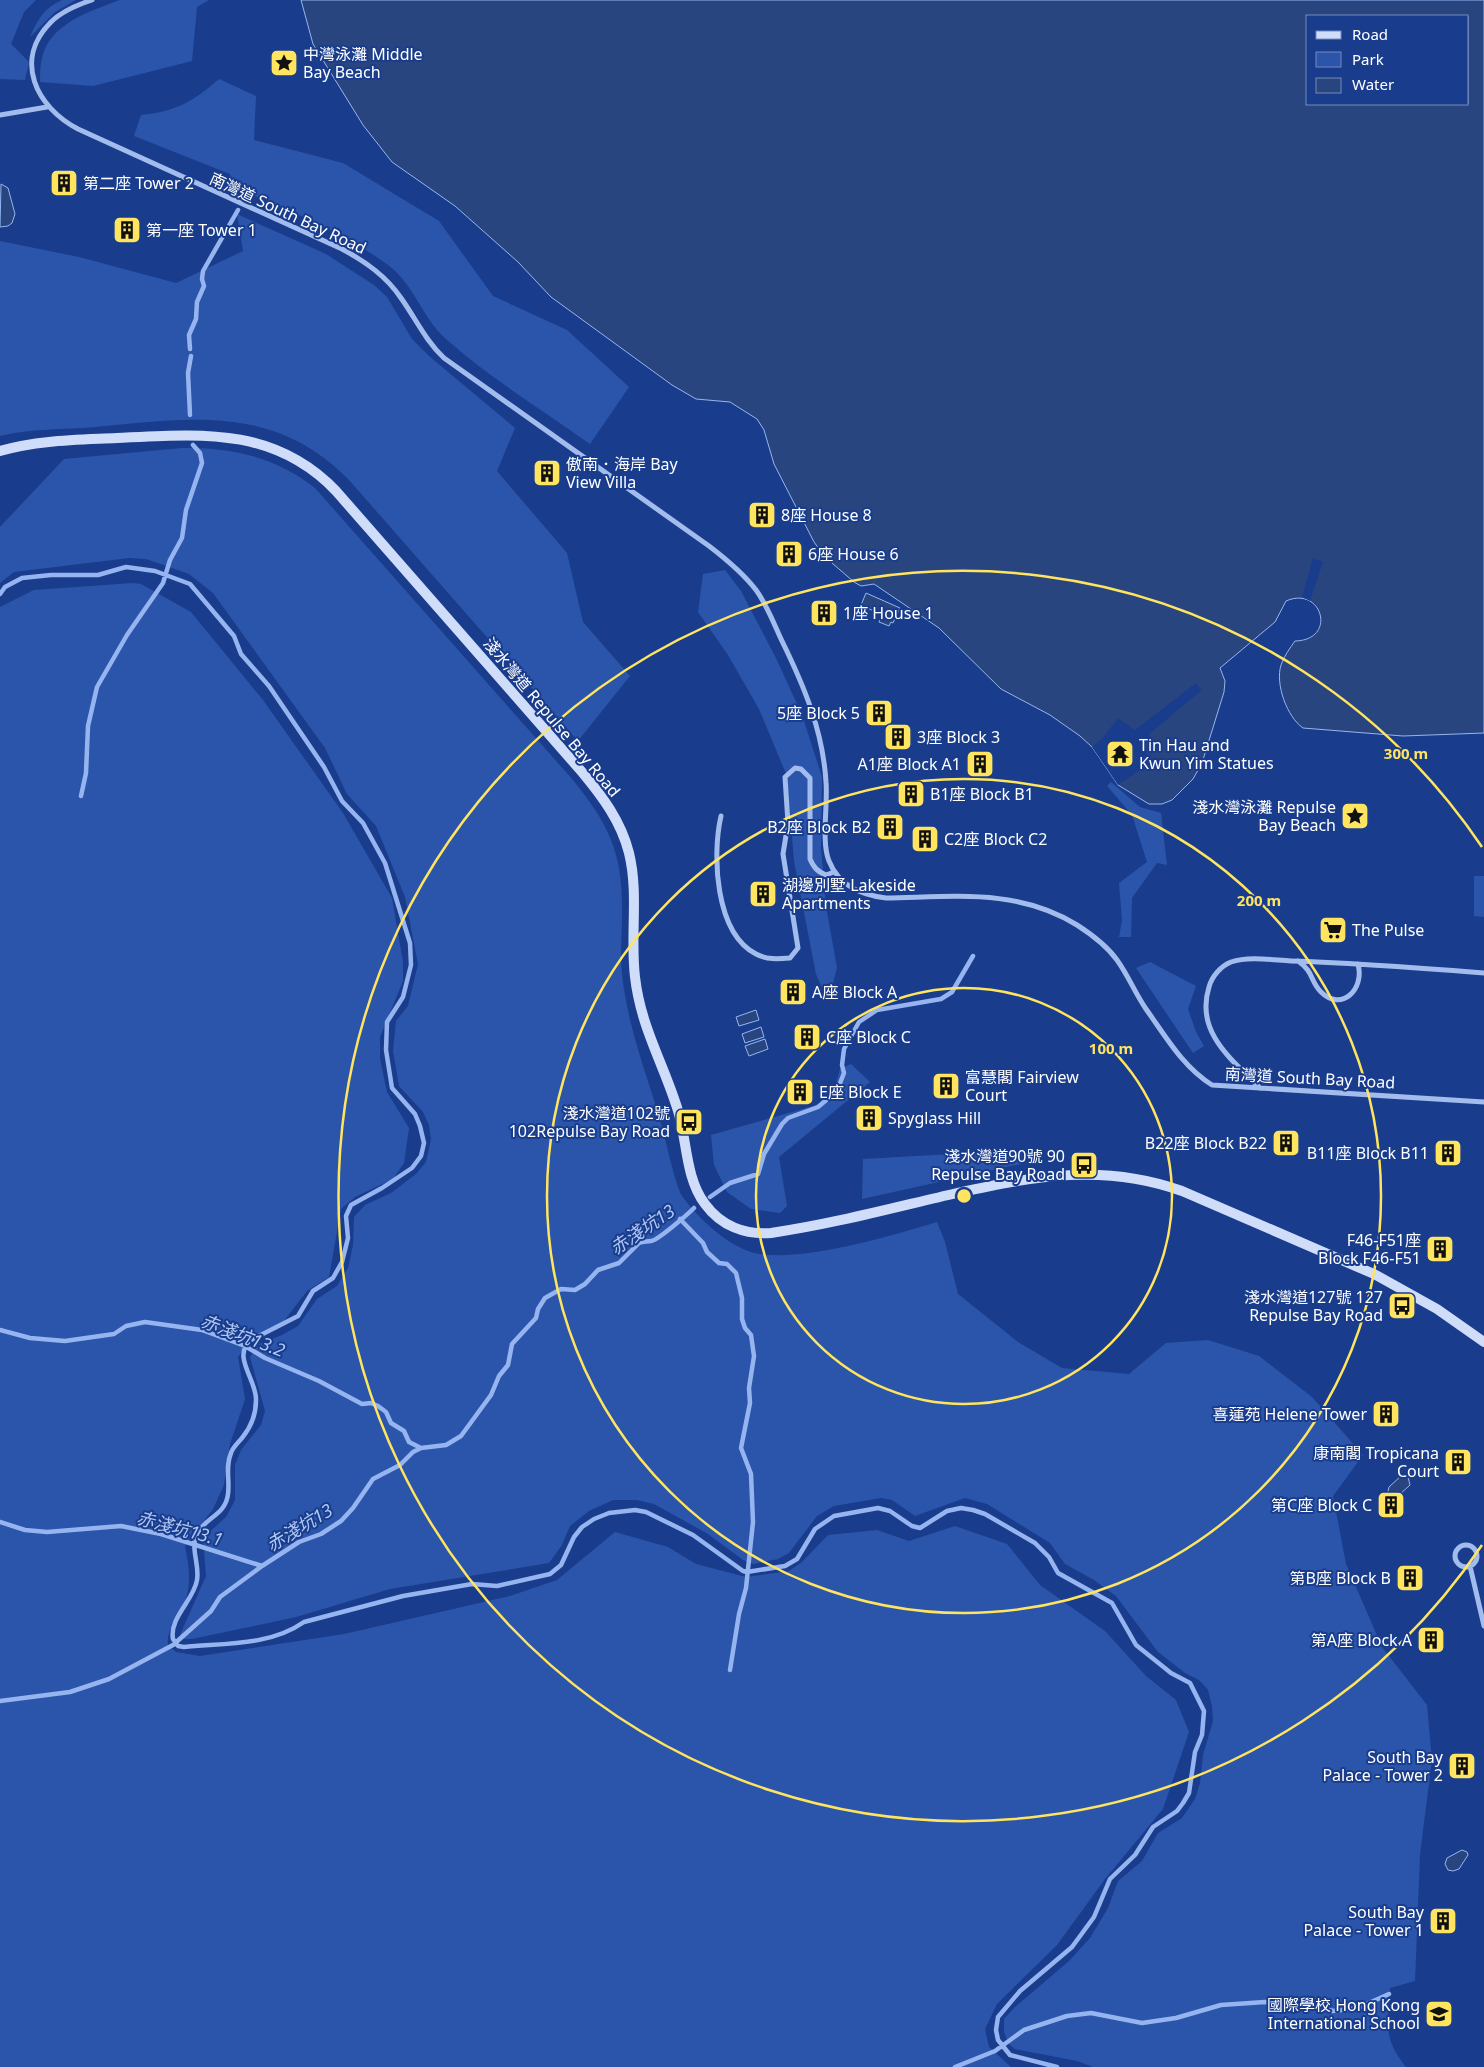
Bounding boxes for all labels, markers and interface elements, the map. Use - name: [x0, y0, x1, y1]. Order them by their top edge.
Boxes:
- legend: [1306, 15, 1469, 105]
- text: Road: [1352, 24, 1388, 44]
- place label: 中灣泳灘 Middle Bay Beach: [303, 43, 423, 83]
- place icon: 中灣泳灘 Middle Bay Beach: [269, 48, 299, 78]
- text: Park: [1352, 49, 1384, 69]
- text: Water: [1352, 74, 1394, 94]
- street label: 南灣道 South Bay Road: [206, 167, 370, 259]
- building icon: 第二座 Tower 2: [49, 168, 79, 198]
- place label: 第二座 Tower 2: [83, 172, 194, 194]
- building icon: 第一座 Tower 1: [112, 215, 142, 245]
- place label: 第一座 Tower 1: [146, 219, 257, 241]
- place label: 傲南．海岸 Bay View Villa: [566, 453, 679, 493]
- building icon: 傲南．海岸 Bay View Villa: [532, 458, 562, 488]
- building icon: 8座 House 8: [747, 500, 777, 530]
- place label: 8座 House 8: [781, 504, 872, 526]
- building icon: 6座 House 6: [774, 539, 804, 569]
- place label: 6座 House 6: [808, 543, 899, 565]
- building icon: 1座 House 1: [809, 598, 839, 628]
- place label: 1座 House 1: [843, 602, 934, 624]
- street label: 淺水灣道 Repulse Bay Road: [479, 633, 625, 801]
- building icon: 5座 Block 5: [864, 698, 894, 728]
- place label: 5座 Block 5: [777, 702, 860, 724]
- building icon: 3座 Block 3: [883, 722, 913, 752]
- place label: 3座 Block 3: [917, 726, 1000, 748]
- place label: Tin Hau and Kwun Yim Statues: [1139, 734, 1274, 774]
- temple icon: Tin Hau and Kwun Yim Statues: [1105, 739, 1135, 769]
- text: 300 m: [1384, 743, 1428, 763]
- building icon: A1座 Block A1: [965, 749, 995, 779]
- place label: A1座 Block A1: [857, 753, 961, 775]
- building icon: B1座 Block B1: [896, 779, 926, 809]
- place label: B1座 Block B1: [930, 783, 1034, 805]
- place label: 淺水灣泳灘 Repulse Bay Beach: [1192, 796, 1336, 836]
- place icon: 淺水灣泳灘 Repulse Bay Beach: [1340, 801, 1370, 831]
- building icon: B2座 Block B2: [875, 812, 905, 842]
- place label: B2座 Block B2: [767, 816, 871, 838]
- building icon: C2座 Block C2: [910, 824, 940, 854]
- place label: C2座 Block C2: [944, 828, 1047, 850]
- place label: 湖邊別墅 Lakeside Apartments: [782, 874, 916, 914]
- building icon: 湖邊別墅 Lakeside Apartments: [748, 879, 778, 909]
- text: 200 m: [1237, 890, 1281, 910]
- supermarket icon: The Pulse: [1318, 915, 1348, 945]
- place label: The Pulse: [1352, 919, 1424, 941]
- building icon: A座 Block A: [778, 977, 808, 1007]
- place label: A座 Block A: [812, 981, 898, 1003]
- building icon: C座 Block C: [792, 1022, 822, 1052]
- place label: C座 Block C: [826, 1026, 911, 1048]
- text: 100 m: [1089, 1038, 1133, 1058]
- street label: 南灣道 South Bay Road: [1224, 1063, 1396, 1093]
- place label: 富慧閣 Fairview Court: [965, 1066, 1079, 1106]
- building icon: 富慧閣 Fairview Court: [931, 1071, 961, 1101]
- building icon: E座 Block E: [785, 1077, 815, 1107]
- place label: E座 Block E: [819, 1081, 902, 1103]
- place label: 淺水灣道102號 102Repulse Bay Road: [509, 1102, 670, 1142]
- building icon: Spyglass Hill: [854, 1103, 884, 1133]
- bus stop icon: 淺水灣道102號 102Repulse Bay Road: [674, 1107, 704, 1137]
- place label: Spyglass Hill: [888, 1107, 981, 1129]
- building icon: B22座 Block B22: [1271, 1128, 1301, 1158]
- place label: B22座 Block B22: [1145, 1132, 1267, 1154]
- building icon: B11座 Block B11: [1433, 1138, 1463, 1168]
- place label: B11座 Block B11: [1307, 1142, 1429, 1164]
- place label: 淺水灣道90號 90 Repulse Bay Road: [931, 1145, 1065, 1185]
- bus stop icon: 淺水灣道90號 90 Repulse Bay Road: [1069, 1150, 1099, 1180]
- centre of rings: [955, 1187, 973, 1205]
- water label: 赤淺坑13: [605, 1198, 679, 1260]
- place label: F46-F51座 Block F46-F51: [1318, 1229, 1421, 1269]
- building icon: F46-F51座 Block F46-F51: [1425, 1234, 1455, 1264]
- place label: 淺水灣道127號 127 Repulse Bay Road: [1244, 1286, 1383, 1326]
- bus stop icon: 淺水灣道127號 127 Repulse Bay Road: [1387, 1291, 1417, 1321]
- water label: 赤淺坑13.2: [197, 1308, 289, 1362]
- building icon: 喜蓮苑 Helene Tower: [1371, 1399, 1401, 1429]
- place label: 喜蓮苑 Helene Tower: [1212, 1403, 1367, 1425]
- place label: 康南閣 Tropicana Court: [1313, 1442, 1439, 1482]
- building icon: 康南閣 Tropicana Court: [1443, 1447, 1473, 1477]
- building icon: 第C座 Block C: [1376, 1490, 1406, 1520]
- place label: 第C座 Block C: [1271, 1494, 1372, 1516]
- water label: 赤淺坑13: [261, 1498, 337, 1556]
- water label: 赤淺坑13.1: [134, 1505, 226, 1551]
- building icon: 第B座 Block B: [1395, 1563, 1425, 1593]
- place label: 第B座 Block B: [1289, 1567, 1391, 1589]
- building icon: 第A座 Block A: [1416, 1625, 1446, 1655]
- place label: 第A座 Block A: [1311, 1629, 1413, 1651]
- place label: South Bay Palace - Tower 2: [1322, 1746, 1444, 1786]
- building icon: South Bay Palace - Tower 2: [1447, 1751, 1477, 1781]
- place label: South Bay Palace - Tower 1: [1303, 1901, 1425, 1941]
- building icon: South Bay Palace - Tower 1: [1428, 1906, 1458, 1936]
- place label: 國際學校 Hong Kong International School: [1267, 1994, 1420, 2034]
- school or university icon: 國際學校 Hong Kong International School: [1424, 1999, 1454, 2029]

